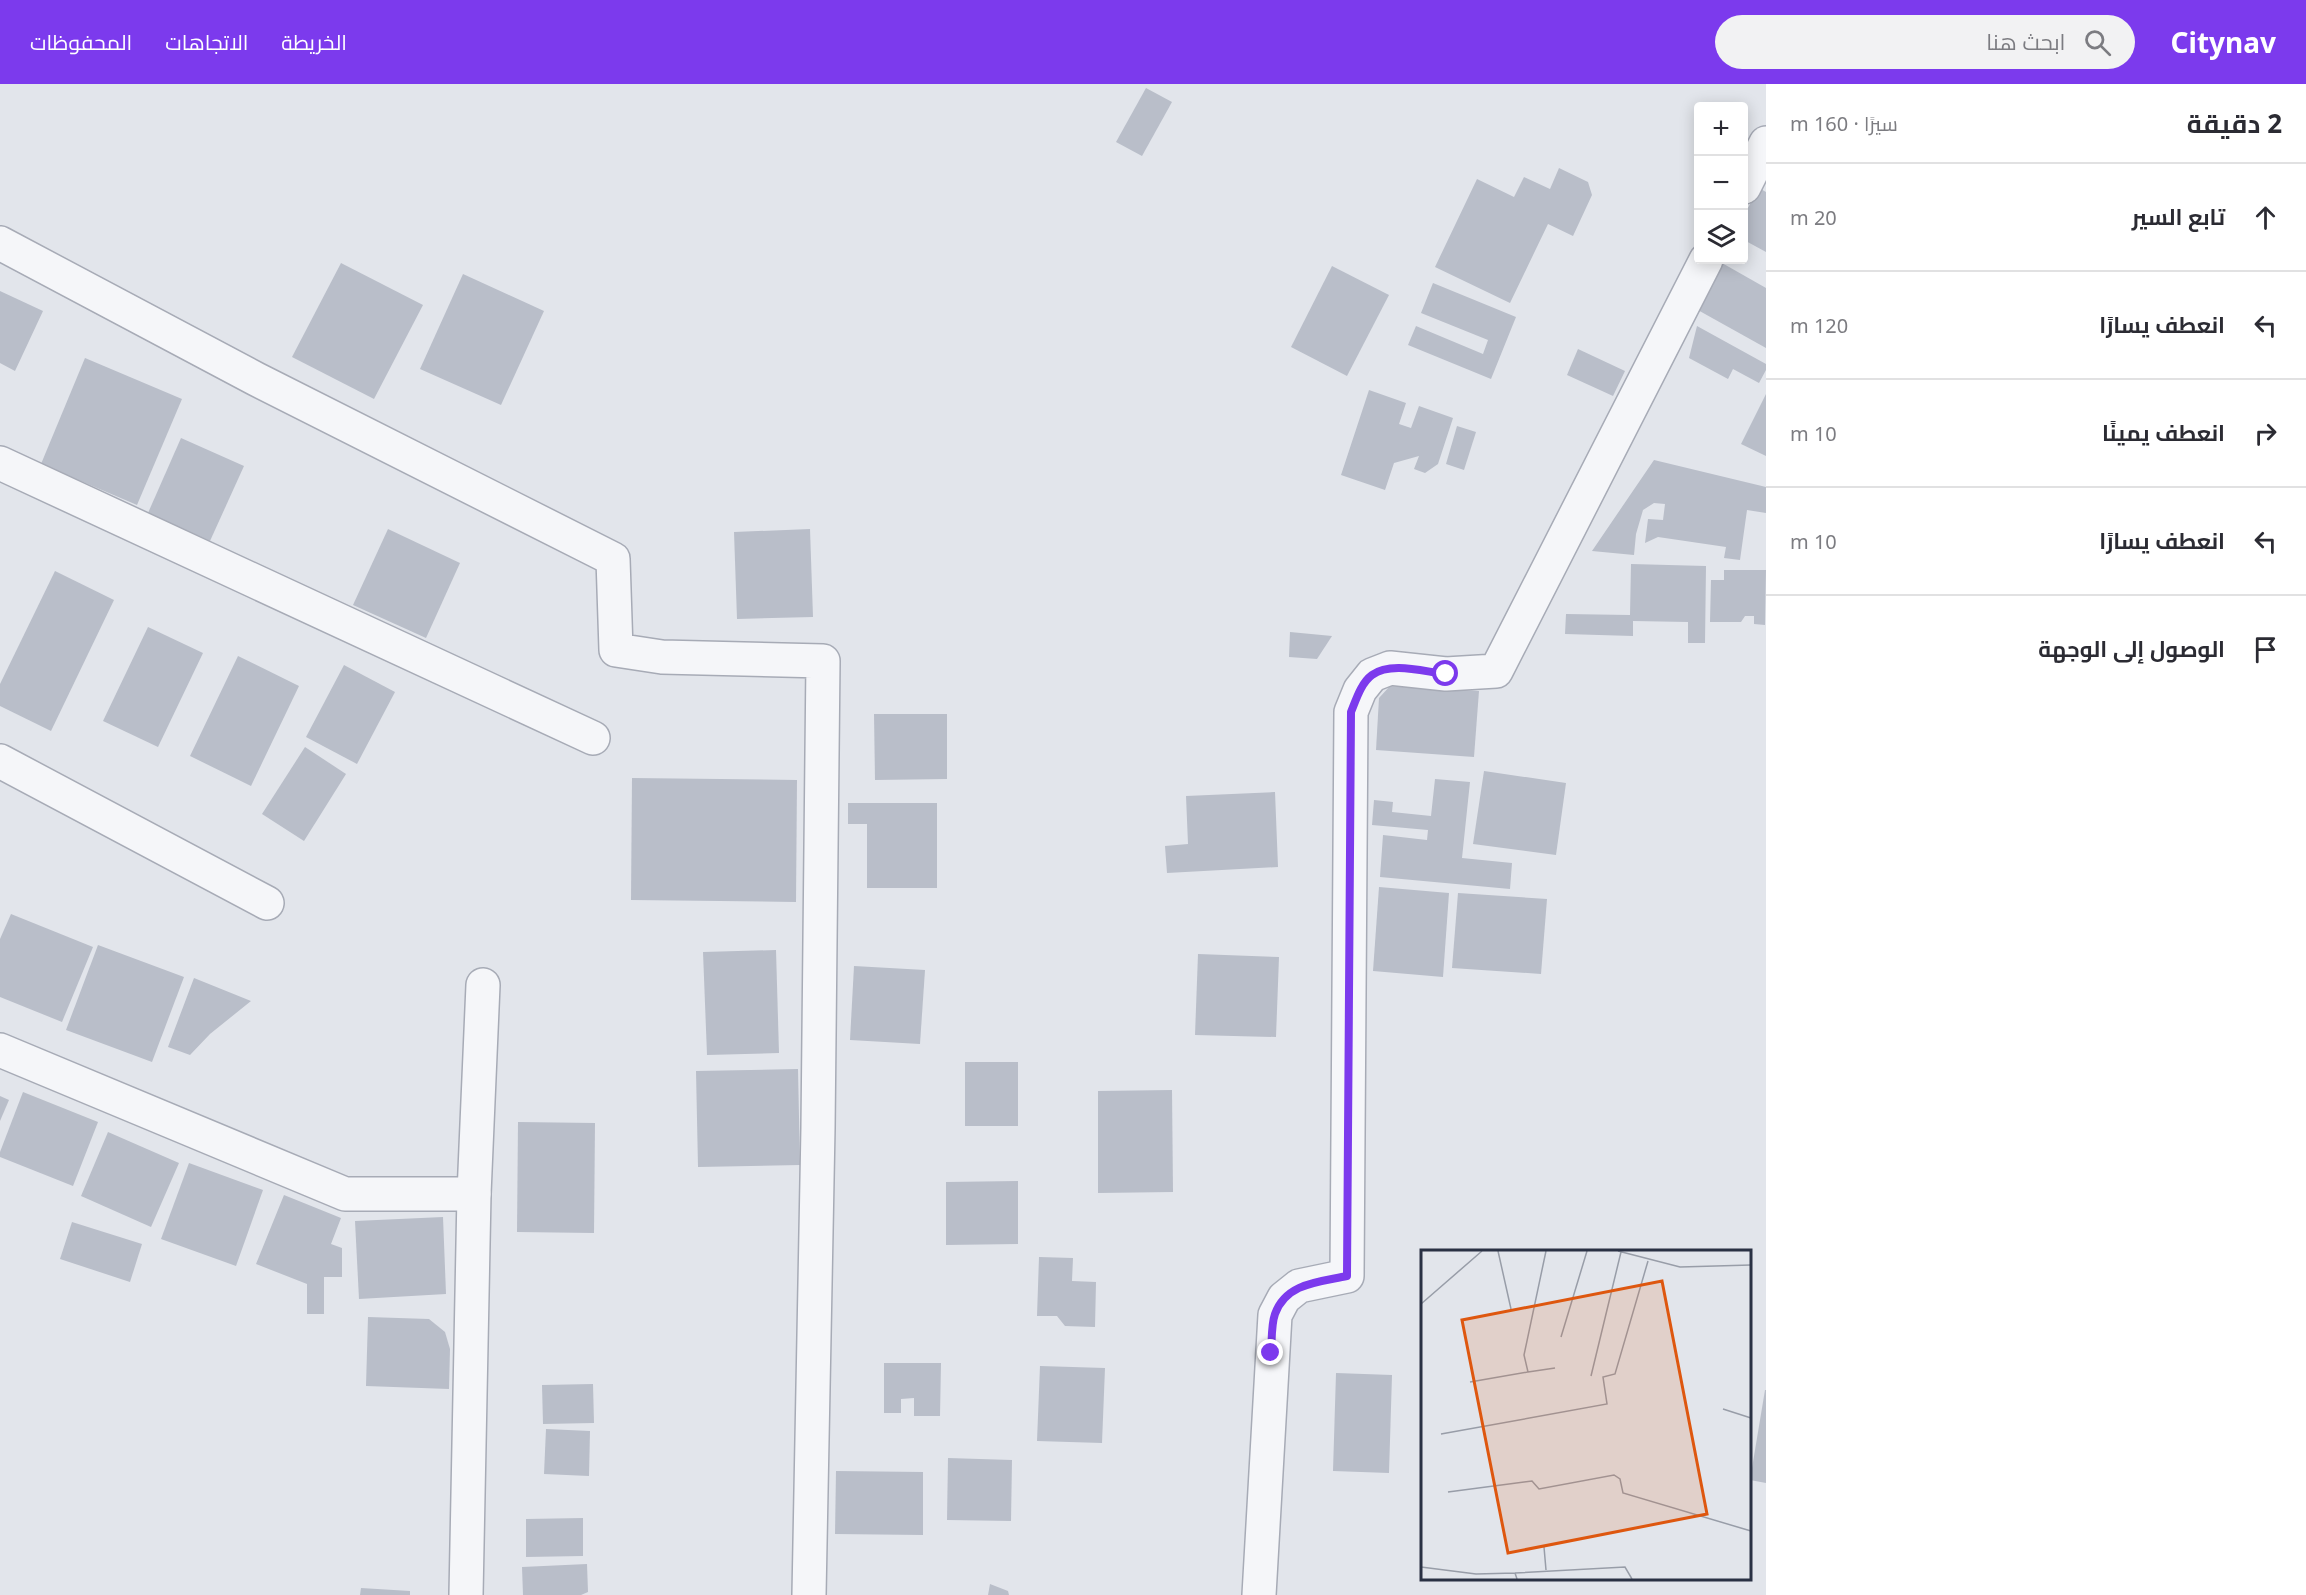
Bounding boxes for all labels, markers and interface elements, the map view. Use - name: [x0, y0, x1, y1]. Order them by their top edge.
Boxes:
- search box: [1715, 15, 2135, 69]
- text: Citynav: [2171, 23, 2276, 61]
- text: ابحث هنا: [1986, 26, 2066, 56]
- icon: search: [2081, 26, 2114, 59]
- text: المحفوظات: [30, 28, 132, 56]
- text: الاتجاهات: [165, 28, 248, 56]
- text: الخريطة: [281, 28, 347, 56]
- map controls: [1694, 102, 1748, 264]
- button: +: [1694, 102, 1748, 156]
- text: 2 دقيقة: [2187, 105, 2282, 141]
- text: سيرًا · 160 m: [1790, 110, 1898, 137]
- button: −: [1694, 156, 1748, 210]
- text: تابع السير: [2132, 201, 2225, 231]
- icon: ahead: [2249, 201, 2282, 234]
- text: 20 m: [1790, 204, 1837, 231]
- button: layers: [1694, 210, 1748, 264]
- text: انعطف يسارًا: [2099, 309, 2225, 339]
- icon: left: [2249, 309, 2282, 342]
- text: 120 m: [1790, 312, 1848, 339]
- text: انعطف يمينًا: [2102, 417, 2225, 447]
- icon: right: [2249, 417, 2282, 450]
- text: 10 m: [1790, 420, 1837, 447]
- text: انعطف يسارًا: [2099, 525, 2225, 555]
- icon: left: [2249, 525, 2282, 558]
- text: 10 m: [1790, 528, 1837, 555]
- text: الوصول إلى الوجهة: [2038, 633, 2225, 663]
- icon: arrive: [2249, 633, 2282, 666]
- route start: [1432, 660, 1458, 686]
- inset map: [1421, 1250, 1751, 1580]
- route end: [1257, 1339, 1283, 1365]

